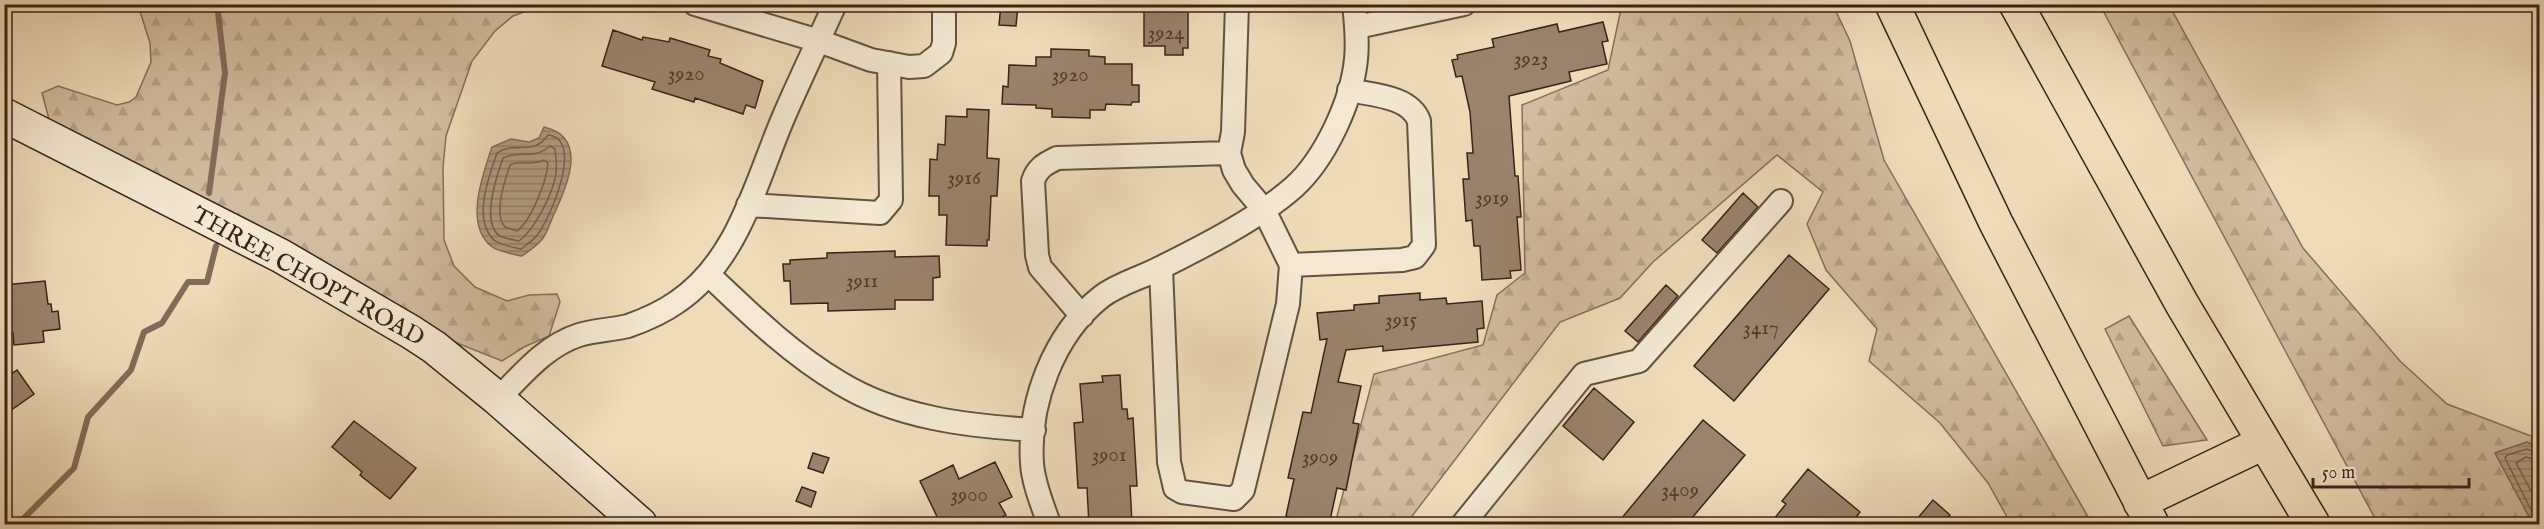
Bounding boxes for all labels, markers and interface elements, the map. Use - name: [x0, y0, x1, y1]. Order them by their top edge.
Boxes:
- house number: 3924: [1147, 20, 1185, 47]
- house number: 3923: [1514, 46, 1548, 73]
- house number: 3920: [667, 61, 705, 88]
- house number: 3920: [1051, 62, 1089, 89]
- house number: 3916: [947, 165, 982, 192]
- house number: 3919: [1475, 185, 1509, 212]
- street label: THREE CHOPT ROAD: [186, 200, 430, 354]
- house number: 3911: [846, 268, 878, 295]
- house number: 3915: [1385, 307, 1418, 334]
- house number: 3417: [1743, 315, 1779, 342]
- house number: 3901: [1091, 442, 1127, 469]
- house number: 3909: [1302, 444, 1338, 471]
- scale bar: [2313, 451, 2469, 489]
- text: 50 m: [2322, 462, 2355, 485]
- house number: 3409: [1661, 477, 1699, 504]
- house number: 3900: [950, 482, 988, 509]

